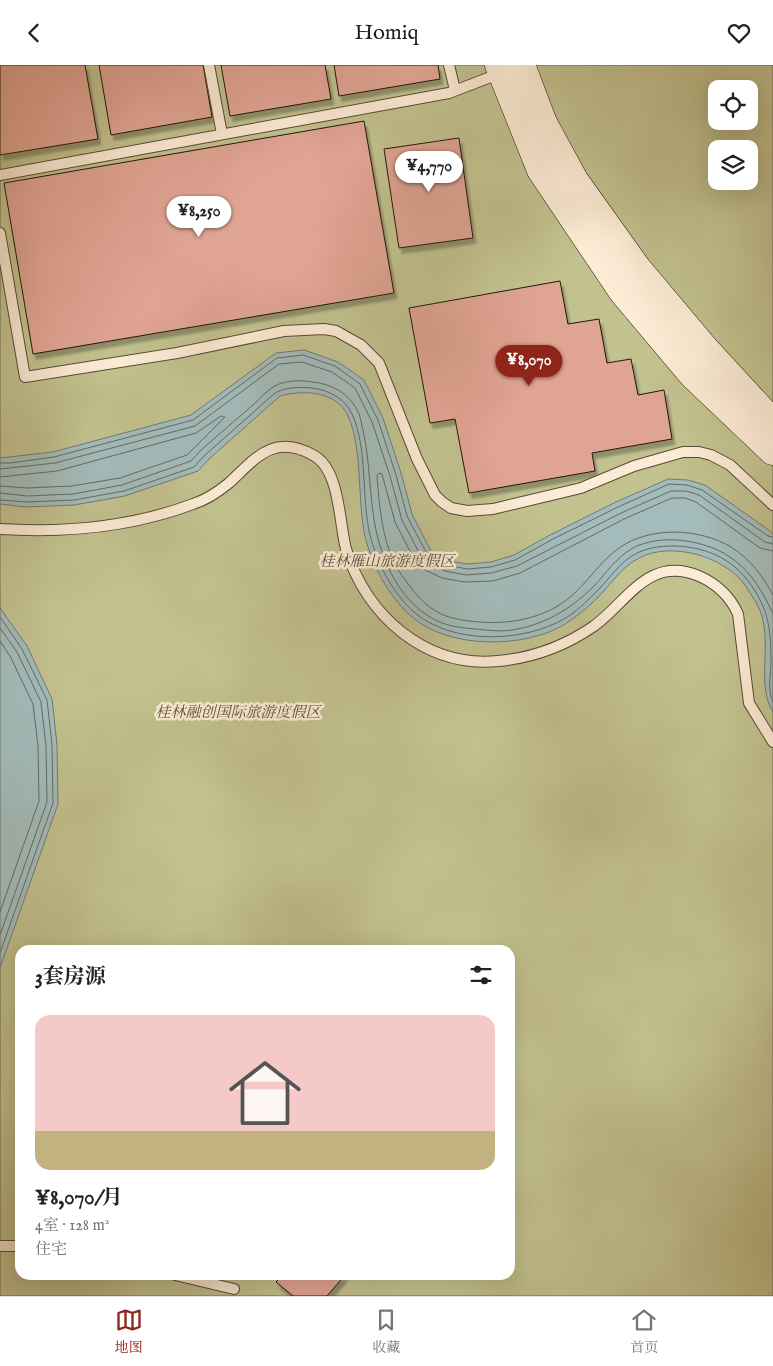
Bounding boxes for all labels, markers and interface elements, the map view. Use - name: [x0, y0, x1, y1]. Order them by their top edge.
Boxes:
- icon: back: [20, 19, 48, 47]
- text: Homiq: [354, 19, 419, 47]
- icon: heart: [725, 19, 753, 47]
- map controls: [708, 80, 758, 190]
- button: locate: [708, 80, 758, 130]
- button: layers: [708, 140, 758, 190]
- pin: ¥4,770: [388, 151, 470, 193]
- text: ¥4,770: [406, 157, 452, 177]
- pin: ¥8,250: [158, 195, 240, 238]
- text: ¥8,250: [177, 202, 221, 222]
- pin: ¥8,070: [488, 345, 570, 387]
- text: ¥8,070: [506, 351, 552, 371]
- park label: 桂林雁山旅游度假区: [319, 552, 456, 571]
- park label: 桂林融创国际旅游度假区: [155, 703, 322, 722]
- icon: filters: [467, 961, 495, 989]
- text: 3套房源: [35, 964, 106, 991]
- icon: home: [220, 1048, 310, 1138]
- text: ¥8,070/月: [35, 1185, 123, 1212]
- text: 4室 · 128 m²: [35, 1216, 109, 1236]
- text: 住宅: [35, 1240, 67, 1260]
- tab: 地图: [115, 1306, 143, 1357]
- tab: 收藏: [372, 1306, 400, 1357]
- tab: 首页: [630, 1306, 658, 1357]

